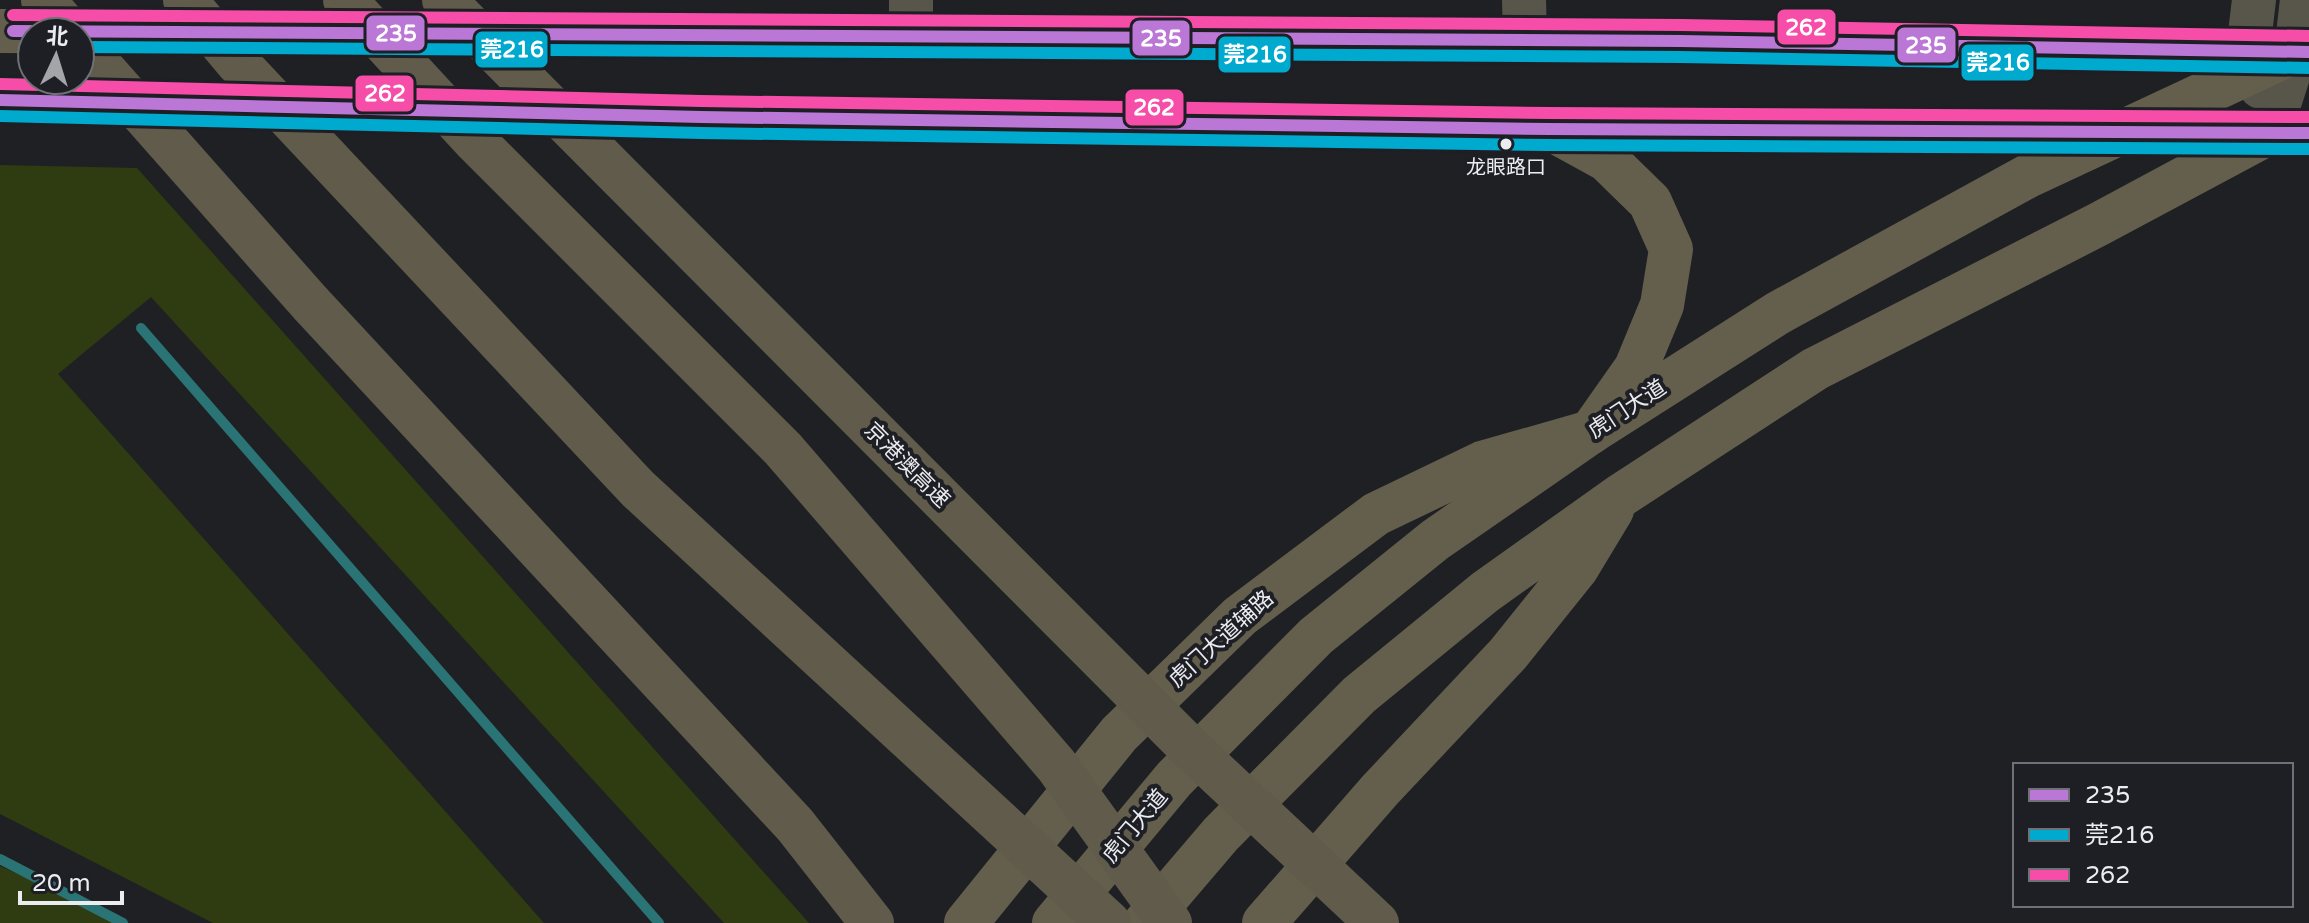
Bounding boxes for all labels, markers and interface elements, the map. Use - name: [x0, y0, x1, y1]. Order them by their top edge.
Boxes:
- line badge: 262: [1776, 8, 1837, 46]
- line badge: 235: [365, 14, 426, 52]
- text: 262: [1785, 15, 1827, 41]
- north arrow: [16, 16, 96, 96]
- line badge: 235: [1131, 19, 1191, 57]
- text: 235: [375, 21, 417, 47]
- text: 北: [45, 23, 69, 51]
- text: 235: [1140, 26, 1182, 52]
- line badge: 235: [1896, 26, 1957, 64]
- line badge: 莞216: [474, 30, 549, 69]
- text: 235: [1905, 33, 1947, 59]
- line badge: 莞216: [1217, 35, 1292, 74]
- text: 莞216: [480, 37, 544, 63]
- text: 莞216: [1223, 42, 1287, 68]
- line badge: 莞216: [1960, 43, 2035, 82]
- text: 莞216: [1966, 50, 2030, 76]
- line badge: 262: [354, 74, 415, 113]
- text: 262: [364, 81, 406, 107]
- line badge: 262: [1124, 88, 1185, 127]
- text: 262: [1133, 95, 1175, 121]
- marker: 龙眼路口: [1498, 136, 1514, 152]
- place label: 龙眼路口: [1466, 156, 1546, 180]
- street label: 虎门大道: [1583, 374, 1671, 444]
- street label: 京港澳高速: [859, 417, 955, 513]
- street label: 虎门大道辅路: [1163, 585, 1279, 693]
- legend: [2013, 763, 2293, 907]
- text: 235: [2085, 781, 2130, 810]
- street label: 虎门大道: [1097, 784, 1173, 868]
- text: 莞216: [2085, 821, 2154, 850]
- scale bar: [20, 855, 122, 905]
- text: 262: [2085, 861, 2130, 890]
- text: 20 m: [32, 869, 90, 898]

